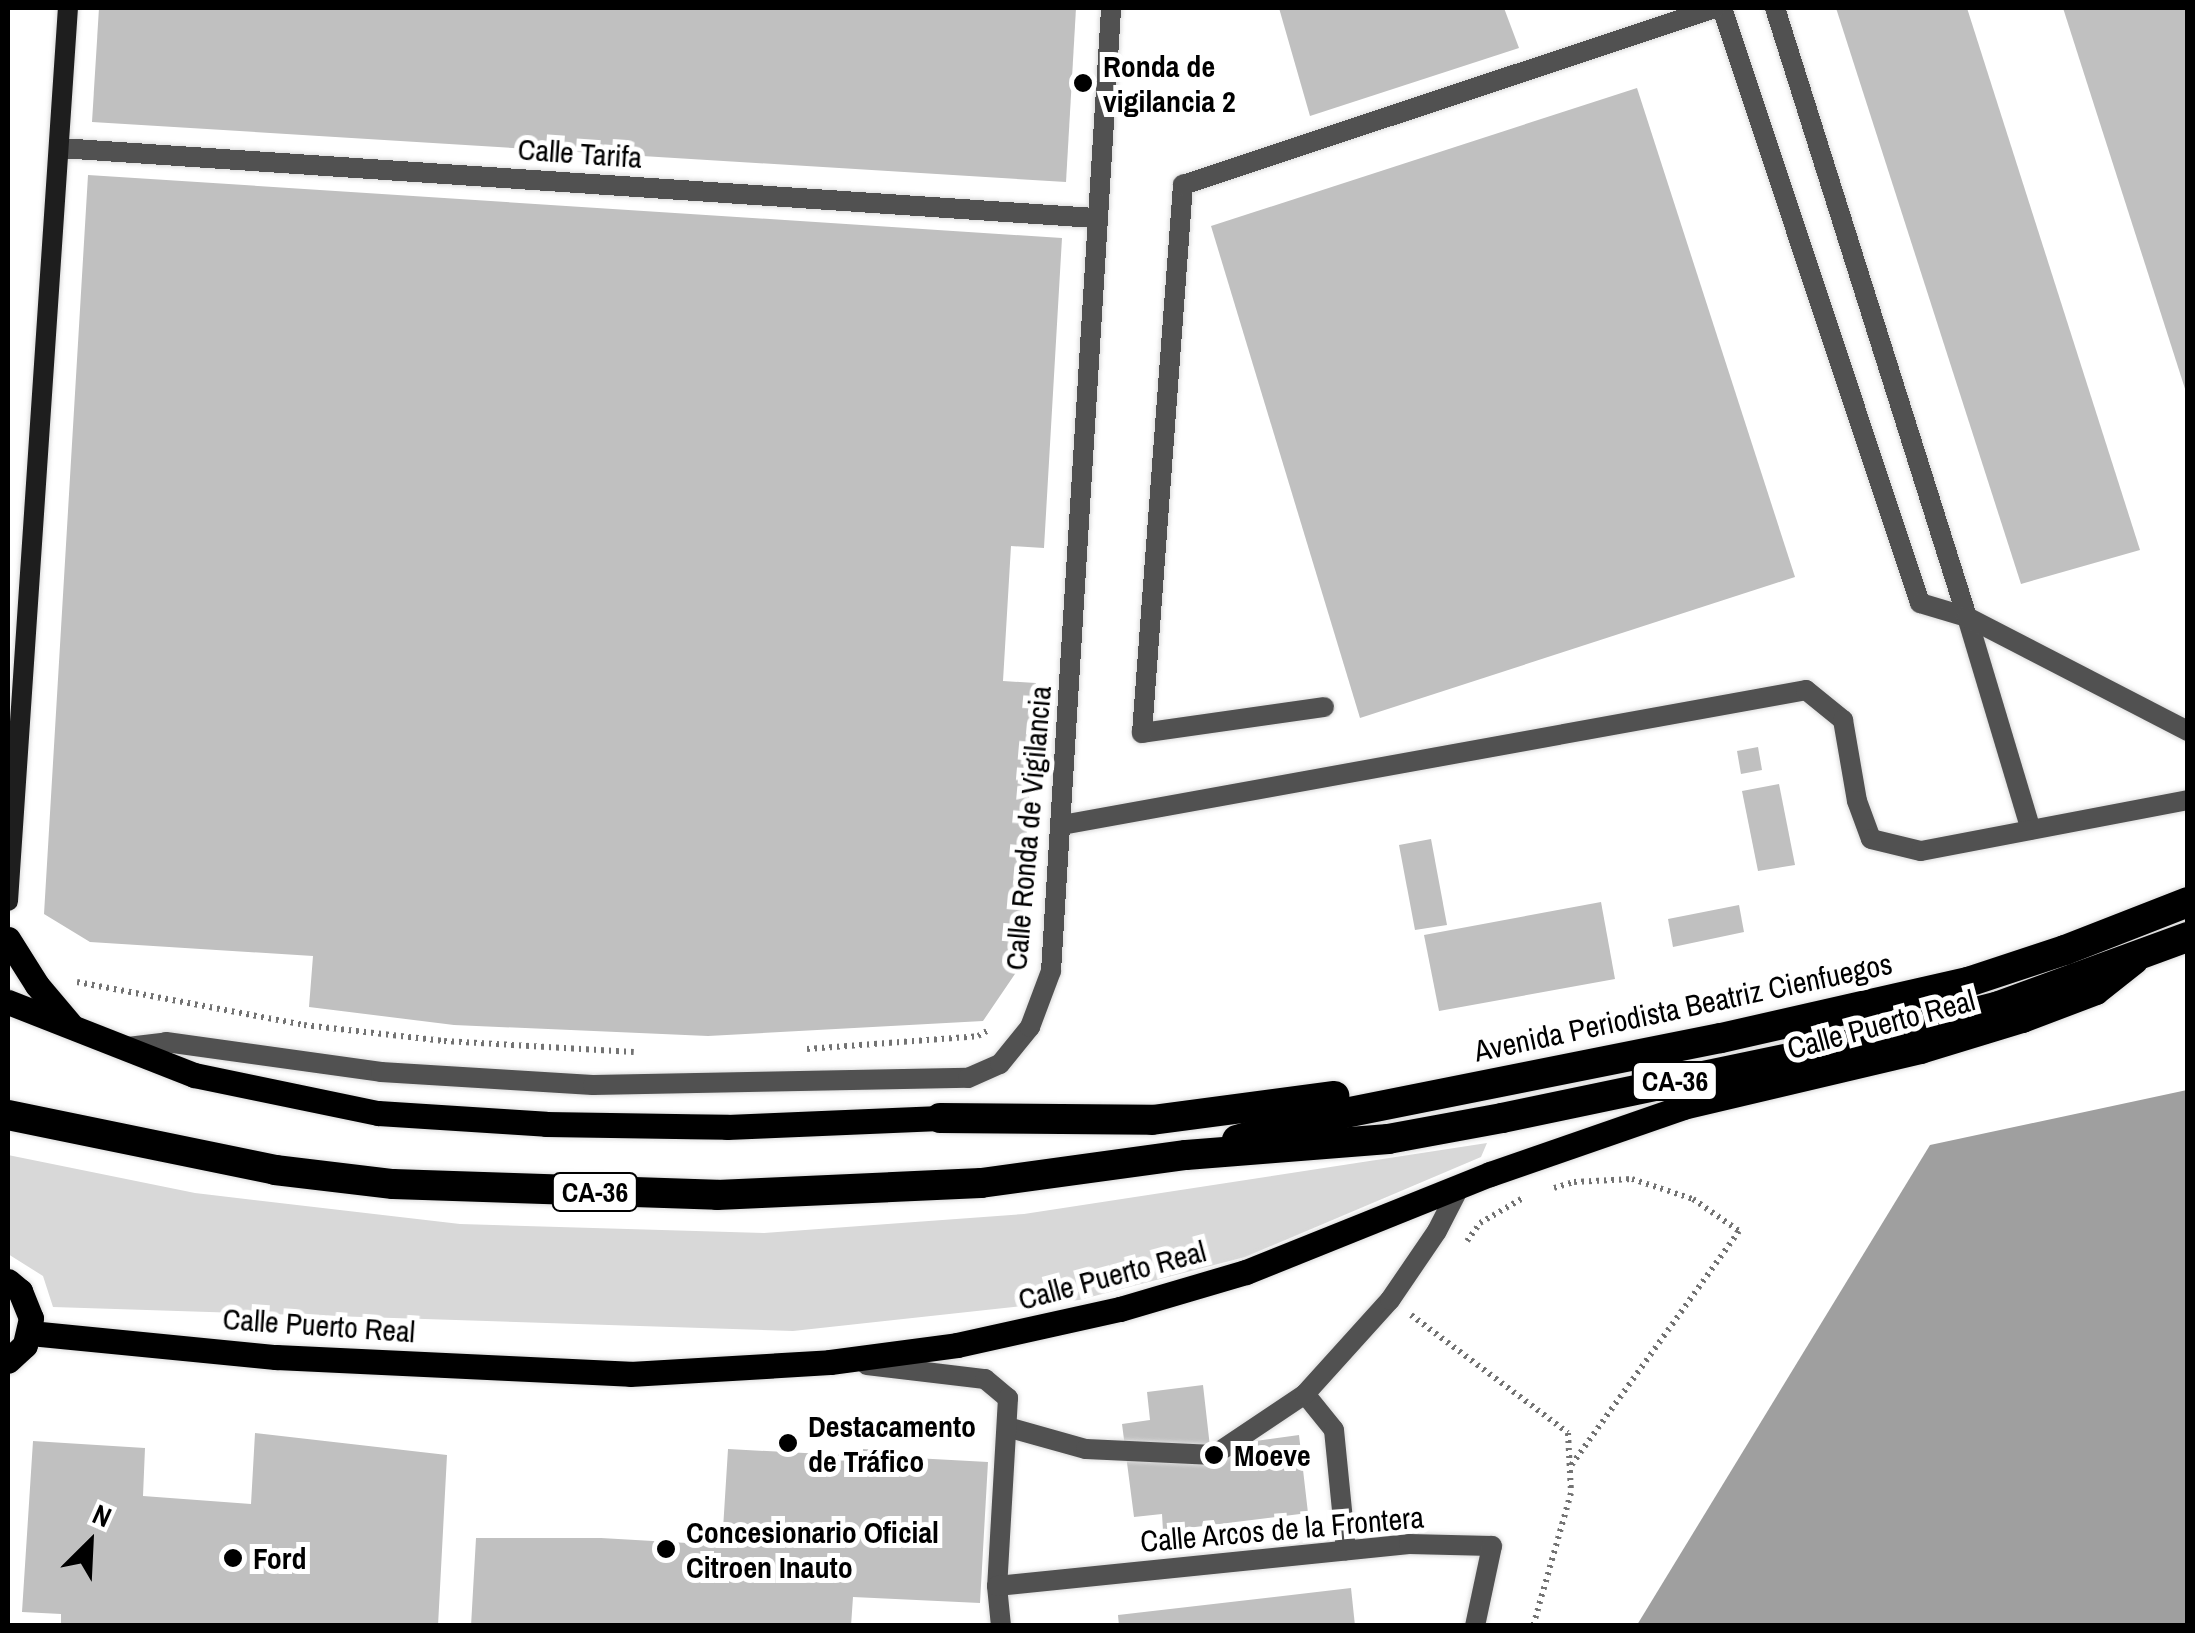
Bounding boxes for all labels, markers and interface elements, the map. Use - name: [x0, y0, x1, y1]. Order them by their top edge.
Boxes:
- place label: Ronda de vigilancia 2: [1103, 48, 1236, 118]
- marker: Ronda de vigilancia 2: [1072, 72, 1094, 94]
- street label: Calle Tarifa: [516, 131, 644, 175]
- street label: Calle Ronda de Vigilancia: [998, 684, 1058, 972]
- street label: Avenida Periodista Beatriz Cienfuegos: [1471, 945, 1895, 1069]
- street label: Calle Puerto Real: [1783, 982, 1979, 1066]
- road number: CA-36: [1630, 1058, 1720, 1104]
- road number: CA-36: [550, 1169, 640, 1215]
- street label: Calle Puerto Real: [1014, 1233, 1210, 1317]
- street label: Calle Puerto Real: [222, 1300, 416, 1350]
- place label: Destacamento de Tráfico: [808, 1408, 976, 1478]
- marker: Destacamento de Tráfico: [777, 1432, 799, 1454]
- place label: Moeve: [1234, 1437, 1311, 1473]
- marker: Moeve: [1203, 1444, 1225, 1466]
- north arrow: [40, 1493, 140, 1593]
- text: N: [87, 1495, 117, 1536]
- street label: Calle Arcos de la Frontera: [1138, 1499, 1426, 1559]
- place label: Concesionario Oficial Citroen Inauto: [686, 1514, 939, 1584]
- marker: Concesionario Oficial Citroen Inauto: [655, 1538, 677, 1560]
- place label: Ford: [253, 1540, 306, 1576]
- marker: Ford: [222, 1547, 244, 1569]

